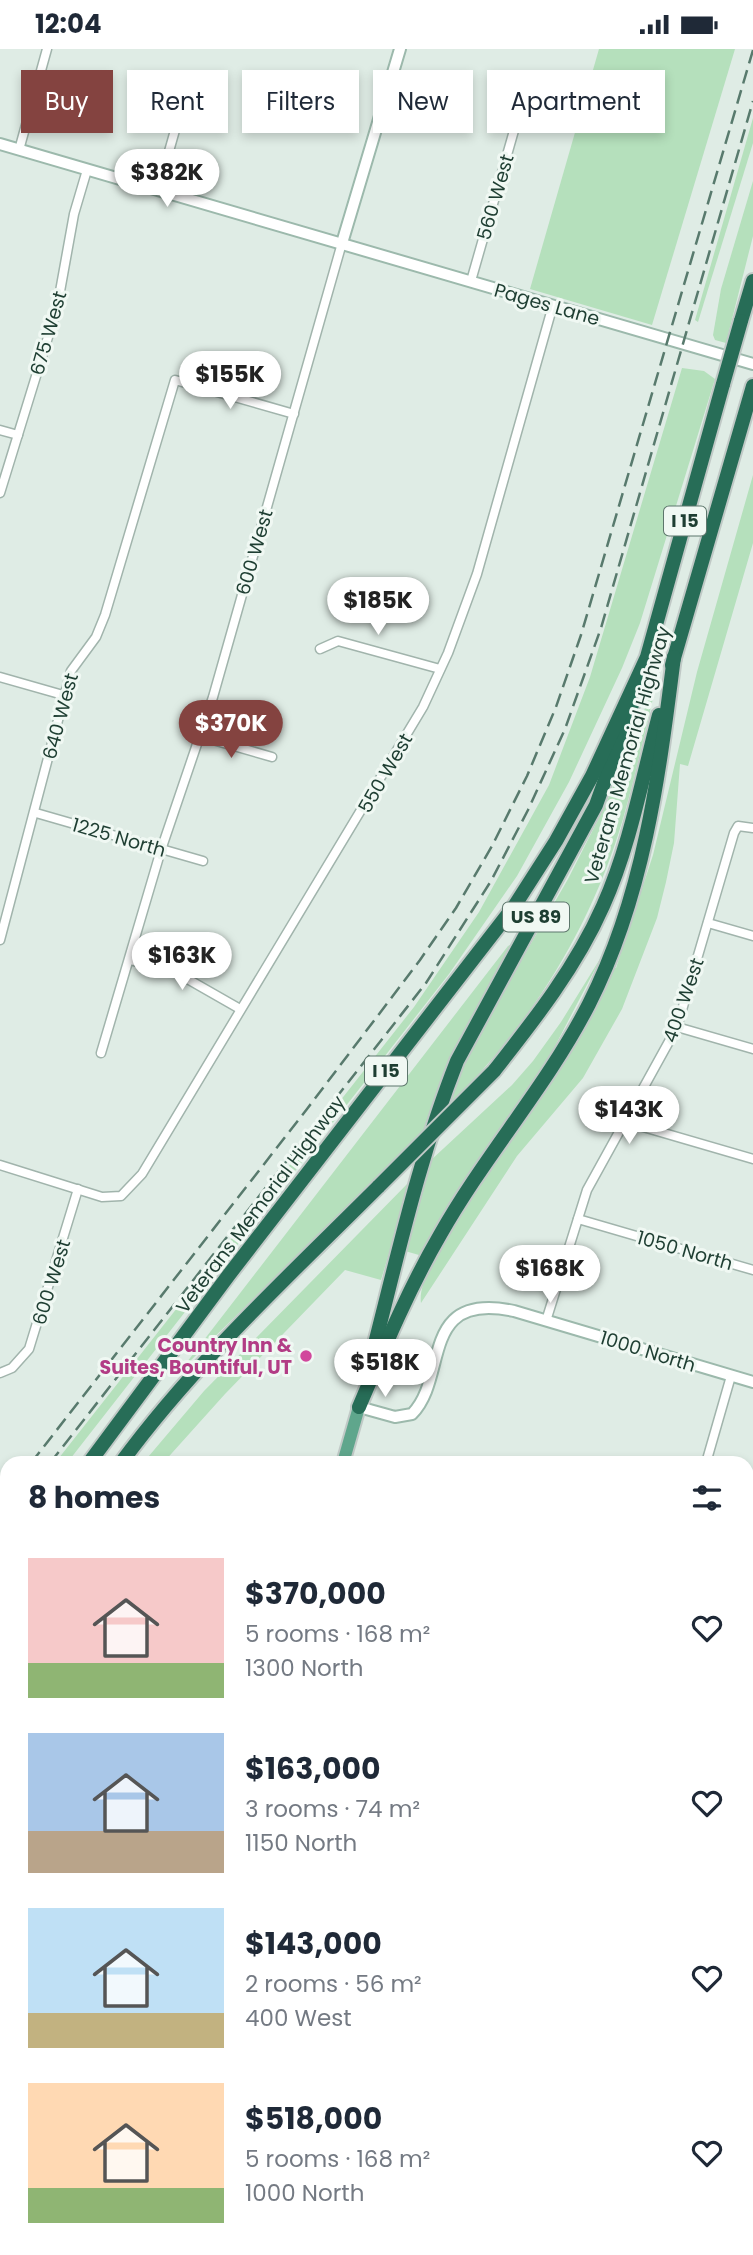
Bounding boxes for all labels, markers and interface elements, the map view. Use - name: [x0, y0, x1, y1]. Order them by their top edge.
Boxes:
- text: 12:04: [35, 6, 102, 42]
- chip: Buy: [21, 70, 113, 133]
- chip: Rent: [127, 70, 228, 133]
- chip: Filters: [242, 70, 359, 133]
- chip: New: [373, 70, 473, 133]
- chip: Apartment: [487, 70, 665, 133]
- pin: $382K: [118, 149, 216, 209]
- street label: 560 West: [470, 151, 521, 243]
- text: $382K: [130, 156, 204, 188]
- street label: Pages Lane: [491, 277, 603, 332]
- street label: 675 West: [24, 288, 73, 378]
- pin: $155K: [181, 351, 279, 411]
- text: $155K: [195, 358, 265, 390]
- street label: 600 West: [229, 506, 280, 598]
- road number: I 15: [664, 507, 706, 535]
- pin: $185K: [329, 577, 427, 637]
- text: $185K: [343, 584, 413, 616]
- street label: Veterans Memorial Highway: [578, 623, 677, 887]
- street label: 640 West: [36, 670, 85, 762]
- pin: $370K: [182, 701, 280, 760]
- text: $370K: [195, 707, 267, 739]
- street label: 550 West: [352, 728, 419, 818]
- street label: 1225 North: [69, 811, 169, 864]
- road number: US 89: [503, 903, 569, 931]
- pin: $163K: [133, 933, 231, 992]
- text: $163K: [148, 939, 216, 971]
- street label: 400 West: [656, 954, 711, 1046]
- road number: I 15: [365, 1056, 407, 1085]
- pin: $143K: [580, 1087, 678, 1146]
- street label: Veterans Memorial Highway: [169, 1089, 352, 1319]
- text: $143K: [594, 1093, 664, 1125]
- street label: 1050 North: [634, 1224, 736, 1277]
- street label: 600 West: [26, 1236, 77, 1328]
- pin: $168K: [501, 1245, 599, 1305]
- text: $168K: [515, 1252, 585, 1284]
- street label: 1000 North: [597, 1324, 699, 1379]
- place label: Country Inn & Suites, Bountiful, UT: [99, 1332, 293, 1381]
- pin: $518K: [336, 1339, 434, 1399]
- text: $518K: [350, 1346, 420, 1378]
- marker: Country Inn & Suites, Bountiful, UT: [298, 1348, 314, 1364]
- text: 8 homes: [28, 1476, 160, 1519]
- icon: filters: [688, 1479, 726, 1517]
- text: $370,000: [245, 1572, 386, 1615]
- icon: home: [84, 1586, 168, 1670]
- icon: heart: [688, 1609, 726, 1647]
- text: 5 rooms · 168 m²: [245, 1618, 430, 1650]
- text: 1300 North: [245, 1652, 364, 1684]
- text: $163,000: [245, 1747, 381, 1790]
- icon: home: [84, 1761, 168, 1845]
- icon: heart: [688, 1784, 726, 1822]
- text: 3 rooms · 74 m²: [245, 1793, 420, 1825]
- text: 1150 North: [245, 1827, 357, 1859]
- text: $143,000: [245, 1922, 382, 1965]
- icon: home: [84, 1936, 168, 2020]
- icon: heart: [688, 1959, 726, 1997]
- text: 2 rooms · 56 m²: [245, 1968, 422, 2000]
- text: 400 West: [245, 2002, 352, 2034]
- text: $518,000: [245, 2097, 382, 2140]
- icon: home: [84, 2111, 168, 2195]
- icon: heart: [688, 2134, 726, 2172]
- text: 5 rooms · 168 m²: [245, 2143, 430, 2175]
- text: 1000 North: [245, 2177, 364, 2209]

